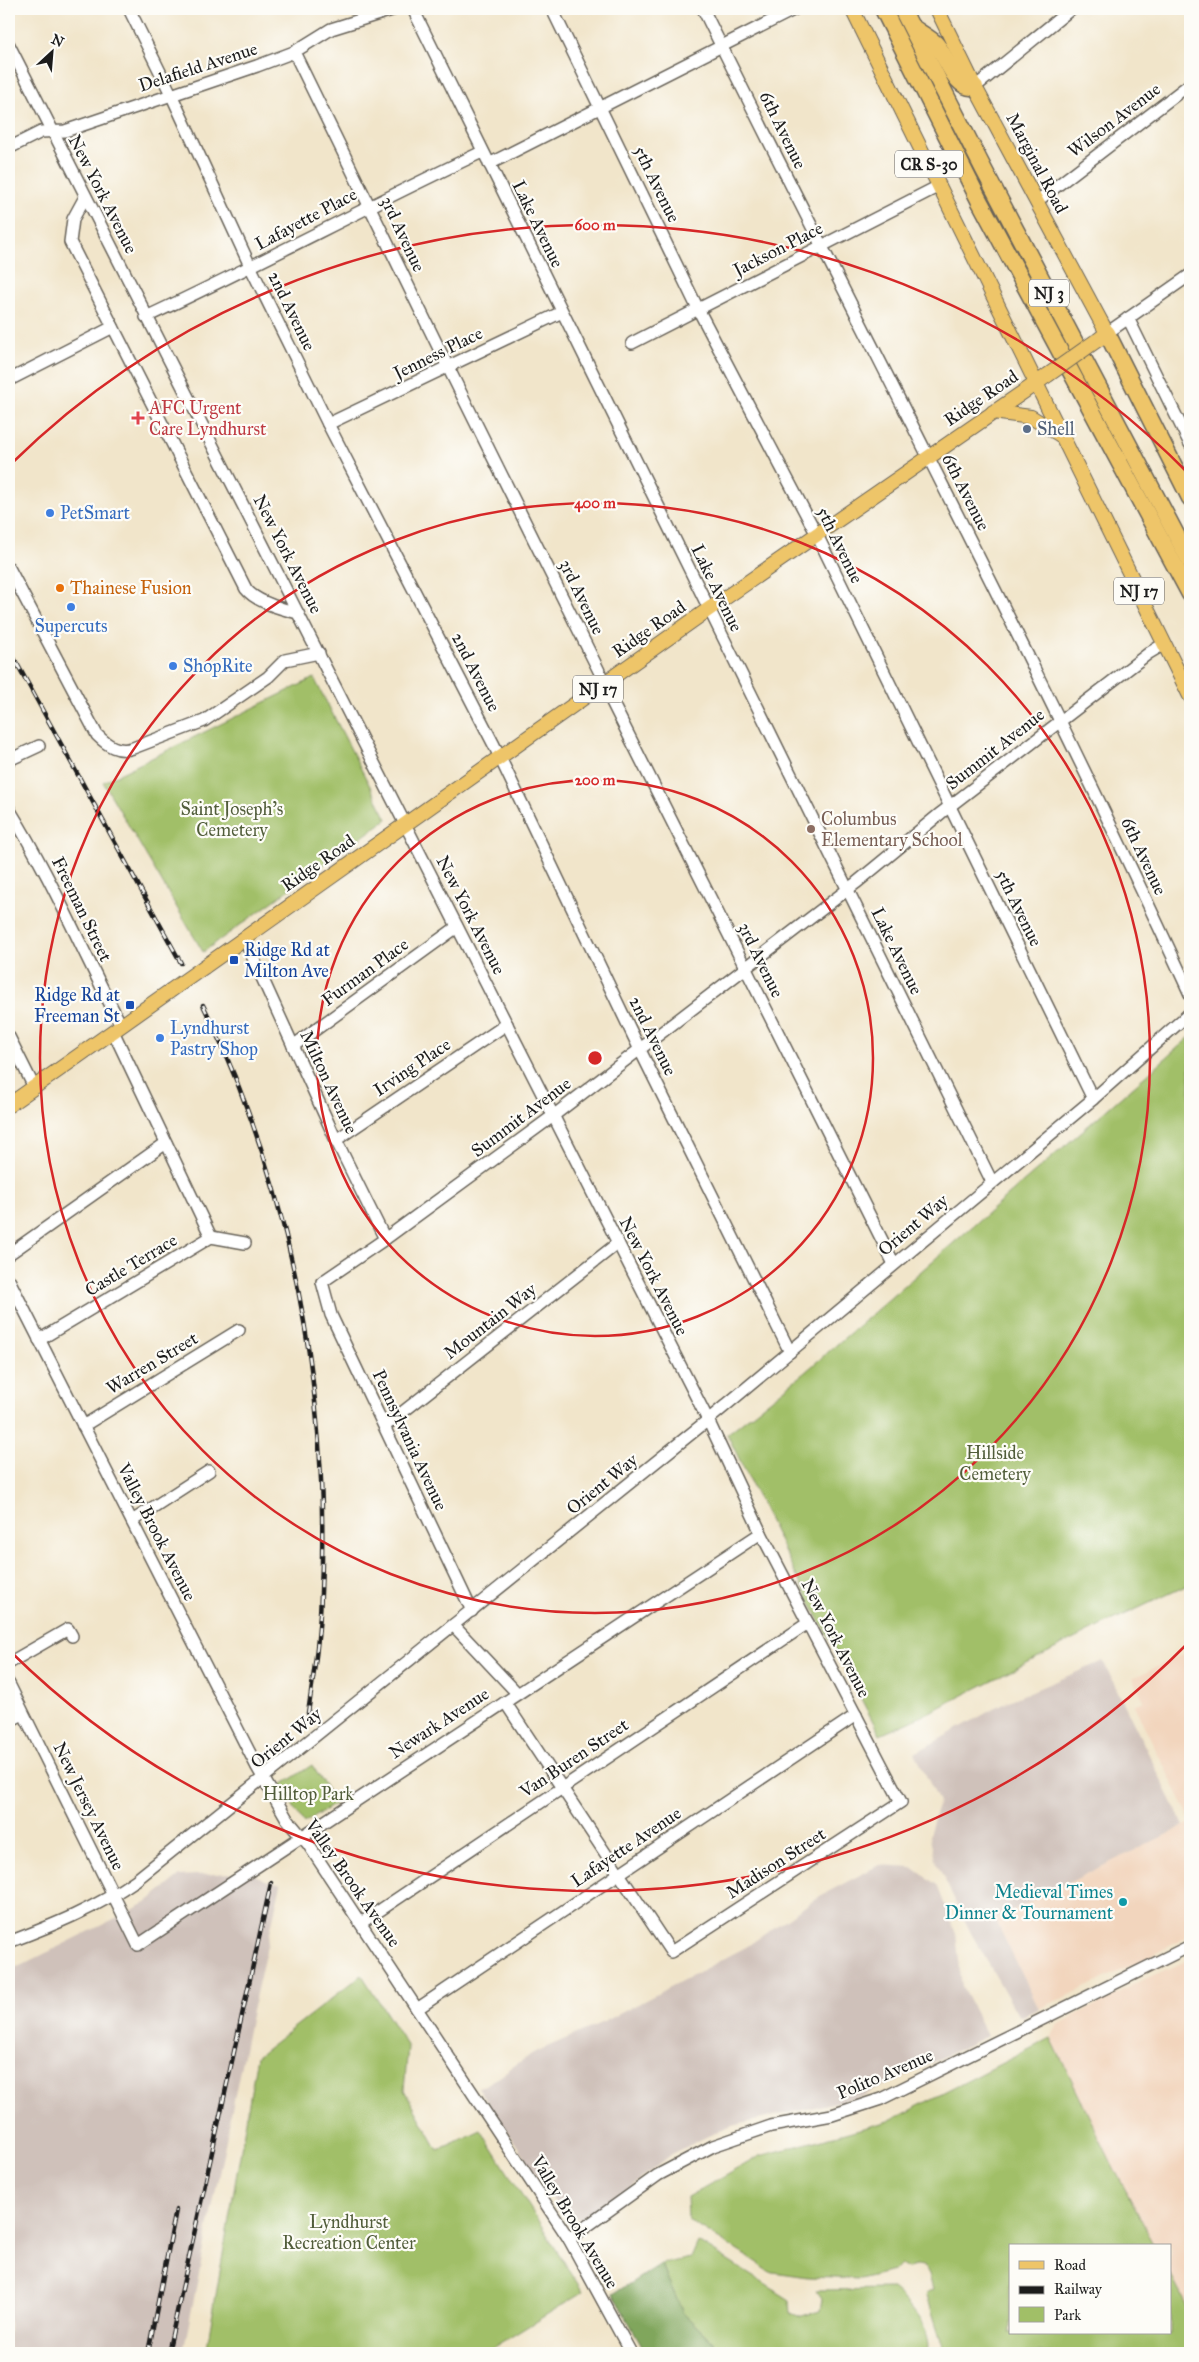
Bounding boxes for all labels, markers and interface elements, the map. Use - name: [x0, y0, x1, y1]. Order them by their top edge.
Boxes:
- north arrow: [28, 28, 78, 78]
- text: N: [48, 31, 67, 51]
- street label: Delafield Avenue: [136, 37, 260, 97]
- street label: Wilson Avenue: [1063, 78, 1165, 162]
- street label: 6th Avenue: [755, 88, 811, 172]
- street label: Marginal Road: [1000, 109, 1073, 218]
- street label: New York Avenue: [64, 131, 142, 257]
- street label: 5th Avenue: [629, 142, 685, 226]
- road number: CR S-30: [895, 150, 963, 178]
- street label: Lake Avenue: [507, 177, 569, 271]
- street label: Lafayette Place: [251, 183, 361, 255]
- street label: 3rd Avenue: [376, 193, 430, 275]
- text: 600 m: [575, 216, 616, 234]
- street label: Jackson Place: [728, 217, 827, 283]
- street label: 2nd Avenue: [263, 268, 321, 354]
- road number: NJ 3: [1029, 280, 1069, 306]
- street label: Jenness Place: [388, 322, 487, 386]
- street label: Ridge Road: [940, 365, 1023, 432]
- place label: AFC Urgent Care Lyndhurst: [148, 397, 267, 440]
- marker: AFC Urgent Care Lyndhurst: [131, 411, 145, 425]
- place label: Shell: [1037, 418, 1075, 440]
- marker: Shell: [1021, 423, 1033, 435]
- street label: 6th Avenue: [937, 450, 995, 534]
- street label: New York Avenue: [249, 491, 327, 617]
- text: 400 m: [574, 494, 616, 513]
- place label: PetSmart: [60, 502, 131, 524]
- street label: 5th Avenue: [812, 503, 868, 587]
- marker: PetSmart: [44, 507, 56, 519]
- street label: Lake Avenue: [686, 541, 748, 635]
- street label: 3rd Avenue: [554, 556, 610, 638]
- place label: Thainese Fusion: [70, 577, 192, 599]
- road number: NJ 17: [1114, 578, 1164, 604]
- marker: Thainese Fusion: [54, 582, 66, 594]
- street label: Ridge Road: [608, 596, 691, 663]
- marker: Supercuts: [65, 601, 77, 613]
- place label: Supercuts: [34, 615, 108, 637]
- street label: 2nd Avenue: [447, 629, 505, 715]
- place label: ShopRite: [183, 655, 253, 677]
- marker: ShopRite: [167, 660, 179, 672]
- road number: NJ 17: [573, 676, 623, 702]
- street label: Summit Avenue: [941, 704, 1049, 794]
- text: 200 m: [575, 771, 616, 789]
- park label: Saint Joseph's Cemetery: [181, 798, 283, 841]
- place label: Columbus Elementary School: [821, 808, 963, 851]
- street label: 6th Avenue: [1116, 813, 1172, 899]
- marker: Columbus Elementary School: [805, 823, 817, 835]
- street label: Ridge Road: [277, 830, 360, 897]
- street label: New York Avenue: [432, 852, 510, 978]
- street label: Freeman Street: [47, 853, 117, 966]
- street label: 5th Avenue: [991, 866, 1047, 950]
- street label: Lake Avenue: [866, 904, 928, 998]
- street label: 3rd Avenue: [733, 919, 789, 1001]
- street label: Furman Place: [317, 933, 413, 1011]
- place label: Ridge Rd at Milton Ave: [244, 939, 330, 982]
- marker: Ridge Rd at Milton Ave: [228, 954, 240, 966]
- place label: Ridge Rd at Freeman St: [34, 984, 121, 1027]
- street label: 2nd Avenue: [624, 993, 682, 1079]
- marker: Ridge Rd at Freeman St: [124, 999, 136, 1011]
- place label: Lyndhurst Pastry Shop: [170, 1017, 258, 1060]
- street label: Milton Avenue: [295, 1027, 363, 1137]
- marker: Lyndhurst Pastry Shop: [154, 1032, 166, 1044]
- street label: Irving Place: [369, 1033, 455, 1102]
- centre of rings: [586, 1049, 604, 1067]
- street label: Summit Avenue: [467, 1072, 575, 1162]
- street label: Orient Way: [873, 1189, 953, 1261]
- street label: New York Avenue: [615, 1213, 693, 1339]
- street label: Castle Terrace: [81, 1229, 181, 1301]
- street label: Mountain Way: [439, 1278, 541, 1364]
- street label: Warren Street: [102, 1327, 202, 1399]
- street label: Pennsylvania Avenue: [368, 1366, 452, 1514]
- park label: Hillside Cemetery: [959, 1442, 1031, 1485]
- street label: Orient Way: [562, 1448, 642, 1519]
- street label: Valley Brook Avenue: [112, 1459, 201, 1604]
- street label: New York Avenue: [797, 1575, 875, 1701]
- street label: Newark Avenue: [385, 1683, 493, 1763]
- street label: Orient Way: [246, 1702, 326, 1773]
- street label: Van Buren Street: [515, 1713, 633, 1803]
- street label: New Jersey Avenue: [48, 1738, 129, 1874]
- park label: Hilltop Park: [262, 1783, 354, 1805]
- street label: Lafayette Avenue: [567, 1802, 685, 1892]
- street label: Valley Brook Avenue: [300, 1814, 405, 1951]
- street label: Madison Street: [722, 1822, 830, 1903]
- place label: Medieval Times Dinner & Tournament: [945, 1881, 1114, 1924]
- marker: Medieval Times Dinner & Tournament: [1117, 1896, 1129, 1908]
- street label: Polito Avenue: [834, 2044, 936, 2104]
- street label: Valley Brook Avenue: [526, 2151, 623, 2292]
- park label: Lyndhurst Recreation Center: [282, 2211, 416, 2254]
- legend: [1009, 2244, 1172, 2334]
- text: Road: [1054, 2256, 1086, 2274]
- text: Railway: [1054, 2280, 1103, 2298]
- text: Park: [1054, 2306, 1081, 2324]

